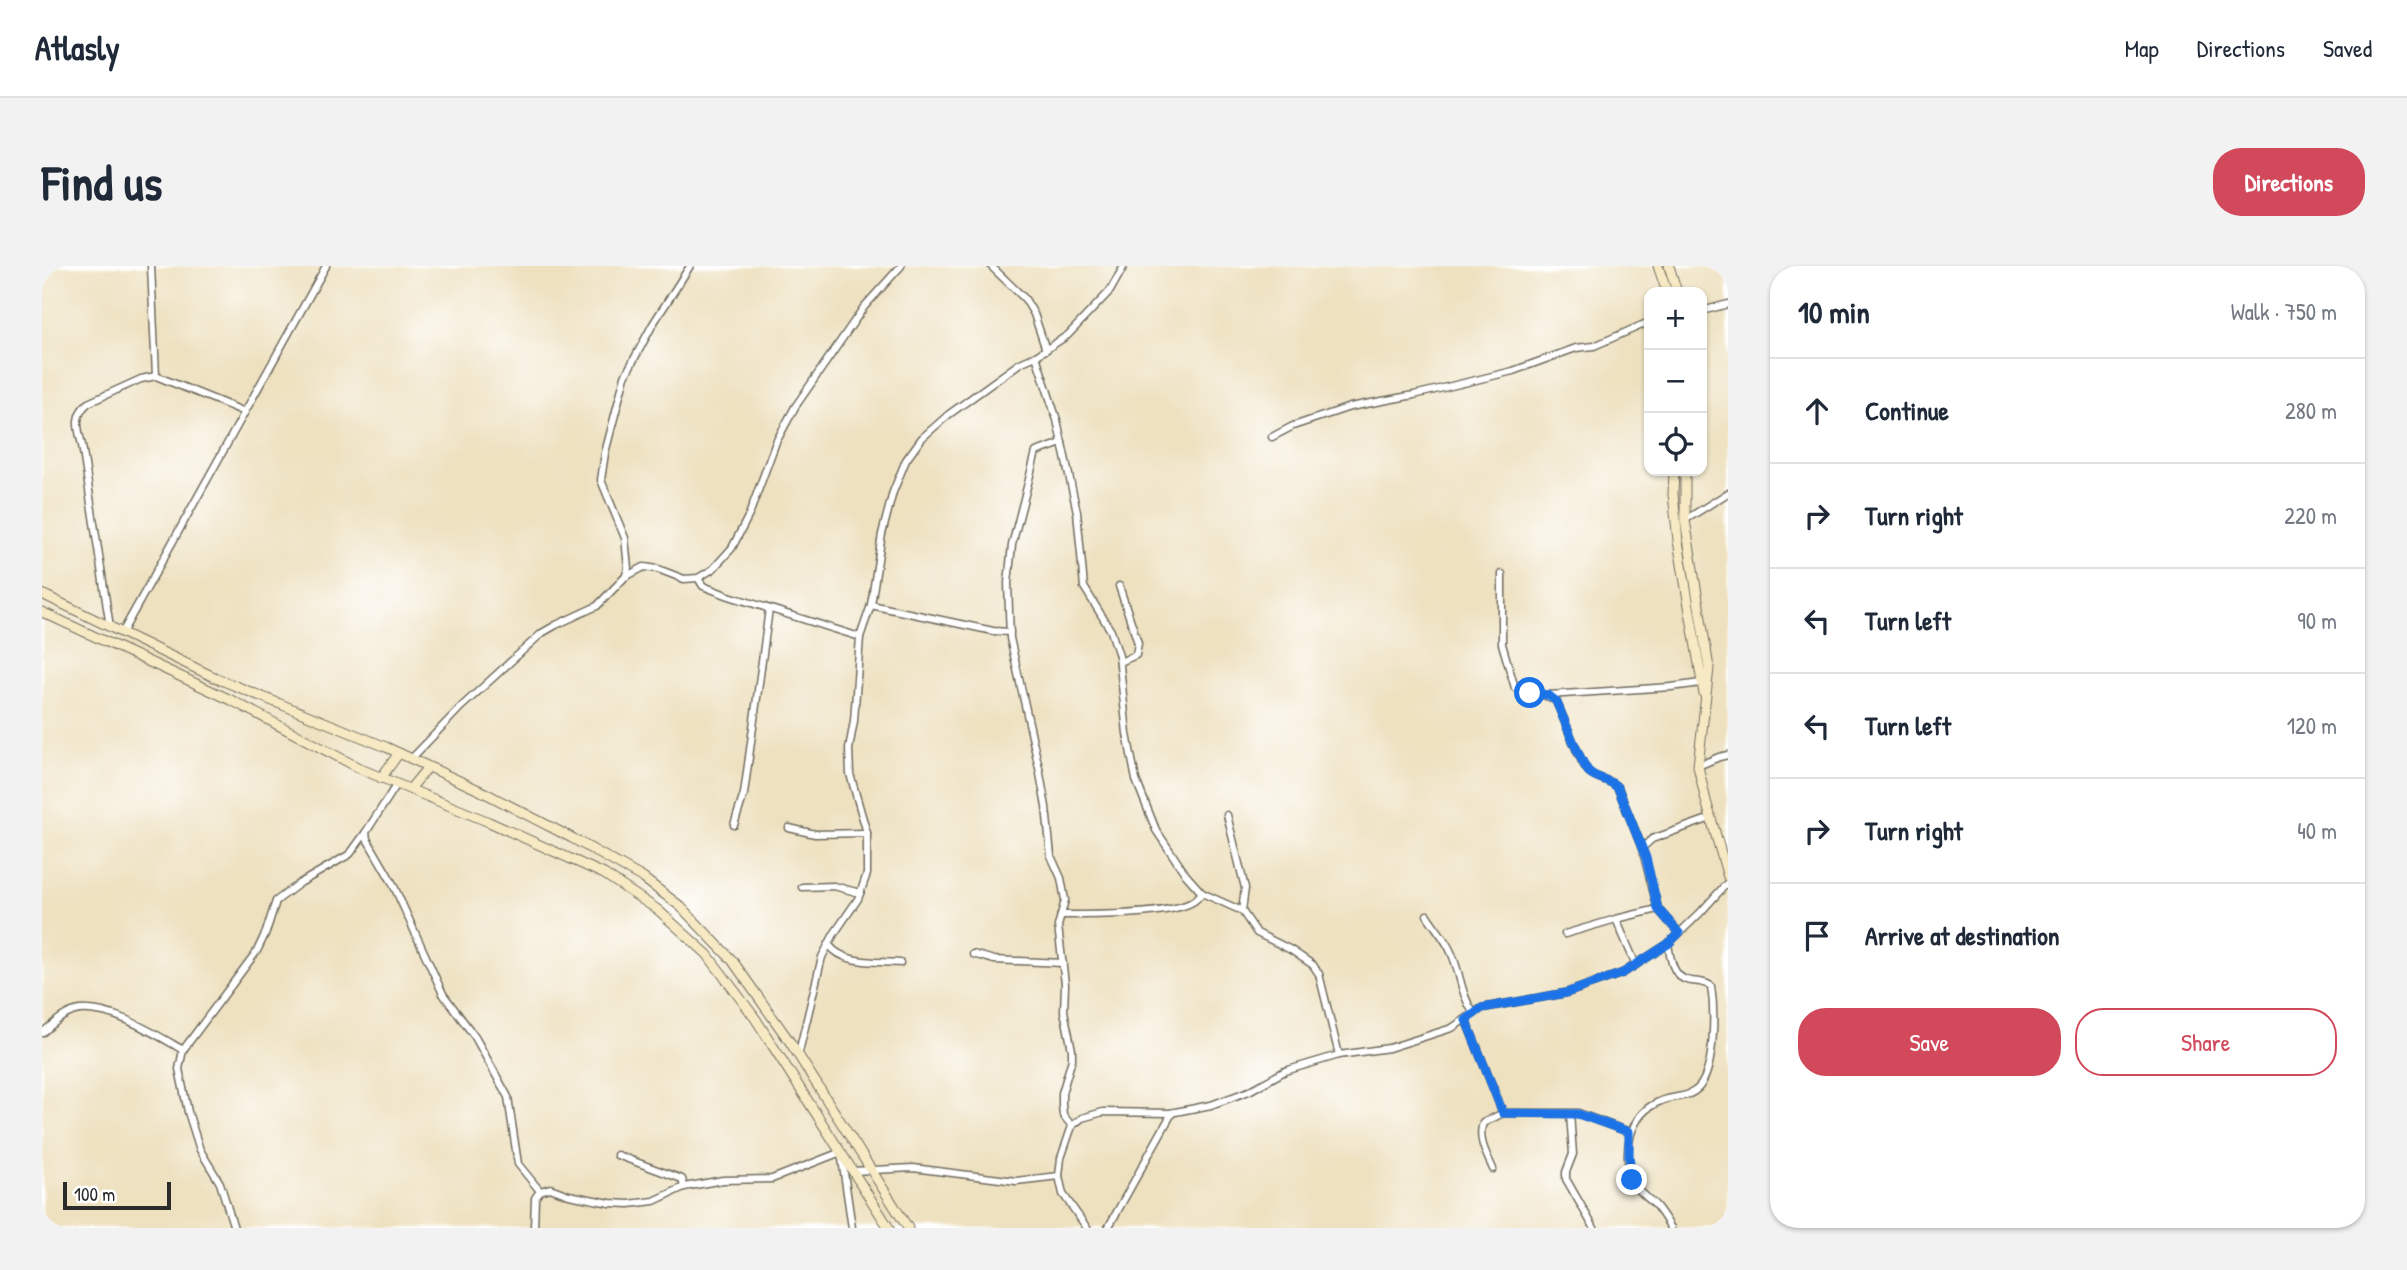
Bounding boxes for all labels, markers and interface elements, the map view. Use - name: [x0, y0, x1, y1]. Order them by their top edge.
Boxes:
- text: Atlasly: [35, 26, 120, 70]
- text: Map: [2125, 32, 2159, 64]
- text: Directions: [2197, 32, 2285, 64]
- text: Saved: [2323, 32, 2372, 64]
- button: Directions: [2213, 148, 2365, 216]
- text: Find us: [42, 149, 162, 215]
- map controls: [1644, 287, 1707, 476]
- button: +: [1644, 287, 1707, 350]
- text: 10 min: [1798, 292, 1870, 332]
- text: Walk · 750 m: [2231, 296, 2337, 327]
- button: −: [1644, 350, 1707, 413]
- icon: ahead: [1798, 392, 1836, 430]
- text: Continue: [1865, 393, 1949, 428]
- text: 280 m: [2285, 395, 2337, 426]
- button: locate: [1644, 413, 1707, 476]
- icon: right: [1798, 497, 1836, 535]
- text: Turn right: [1865, 498, 1963, 533]
- text: 220 m: [2284, 500, 2337, 531]
- icon: left: [1798, 602, 1836, 640]
- text: Turn left: [1865, 603, 1951, 638]
- text: 90 m: [2297, 605, 2337, 636]
- route start: [1514, 677, 1545, 708]
- icon: left: [1798, 707, 1836, 745]
- text: Turn left: [1865, 708, 1951, 743]
- text: 120 m: [2287, 710, 2337, 741]
- icon: right: [1798, 812, 1836, 850]
- text: Turn right: [1865, 813, 1963, 848]
- text: 40 m: [2297, 815, 2337, 846]
- icon: arrive: [1798, 917, 1836, 955]
- text: Arrive at destination: [1865, 918, 2060, 953]
- button: Save: [1798, 1008, 2061, 1076]
- button: Share: [2075, 1008, 2337, 1076]
- route end: [1616, 1164, 1647, 1195]
- scale bar: [63, 1179, 172, 1211]
- text: 100 m: [74, 1181, 115, 1207]

